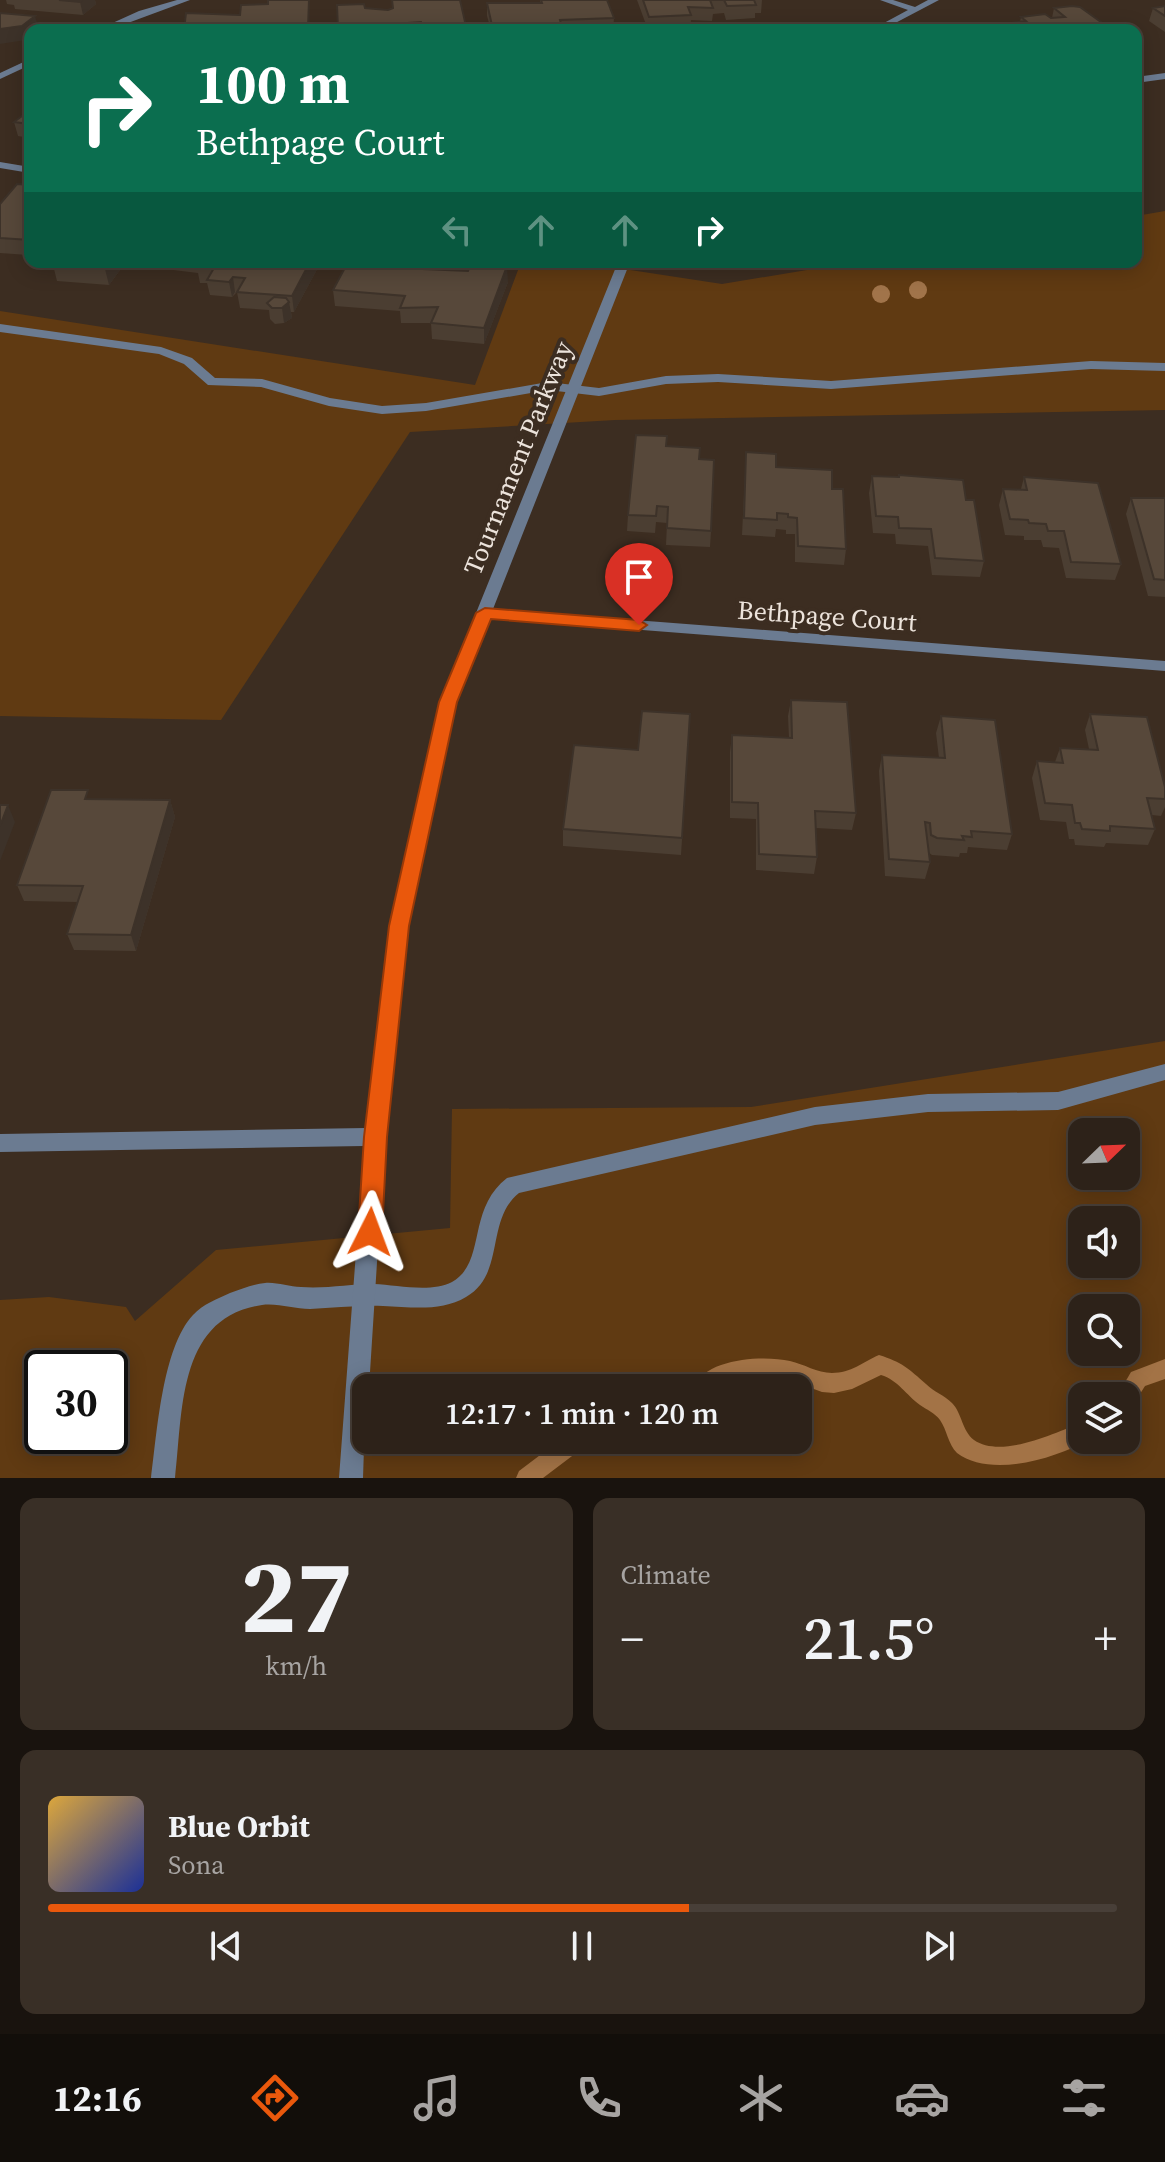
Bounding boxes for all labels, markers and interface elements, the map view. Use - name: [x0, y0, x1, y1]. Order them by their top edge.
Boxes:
- text: 100 m: [196, 45, 350, 122]
- icon: right: [64, 56, 168, 160]
- text: Bethpage Court: [196, 118, 445, 167]
- icon: left: [435, 208, 479, 252]
- icon: ahead: [519, 208, 563, 252]
- icon: ahead: [603, 208, 647, 252]
- icon: right: [687, 208, 731, 252]
- street label: Tournament Parkway: [455, 335, 582, 580]
- pin: [605, 543, 673, 625]
- icon: arrive: [617, 555, 661, 599]
- street label: Bethpage Court: [736, 592, 918, 640]
- north arrow: [1068, 1118, 1140, 1190]
- map controls: [1068, 1118, 1140, 1454]
- position arrow: [328, 1190, 412, 1274]
- button: sound: [1068, 1206, 1140, 1278]
- button: search: [1068, 1294, 1140, 1366]
- speed limit sign: 30: [24, 1350, 128, 1454]
- button: layers: [1068, 1382, 1140, 1454]
- text: 12:17 · 1 min · 120 m: [445, 1393, 719, 1434]
- text: 27: [240, 1524, 353, 1667]
- text: Climate: [621, 1557, 711, 1593]
- text: 21.5°: [803, 1597, 934, 1679]
- text: −: [621, 1608, 644, 1669]
- text: +: [1094, 1608, 1117, 1669]
- text: km/h: [265, 1648, 327, 1684]
- text: Blue Orbit: [168, 1806, 310, 1847]
- text: Sona: [168, 1847, 225, 1883]
- icon: previous: [204, 1924, 248, 1968]
- icon: pause: [560, 1924, 604, 1968]
- icon: next: [917, 1924, 961, 1968]
- icon: directions: [247, 2070, 303, 2126]
- icon: music: [409, 2070, 465, 2126]
- icon: phone: [571, 2070, 627, 2126]
- icon: climate: [733, 2070, 789, 2126]
- icon: car: [894, 2070, 950, 2126]
- icon: filters: [1056, 2070, 1112, 2126]
- text: 12:16: [53, 2074, 142, 2123]

